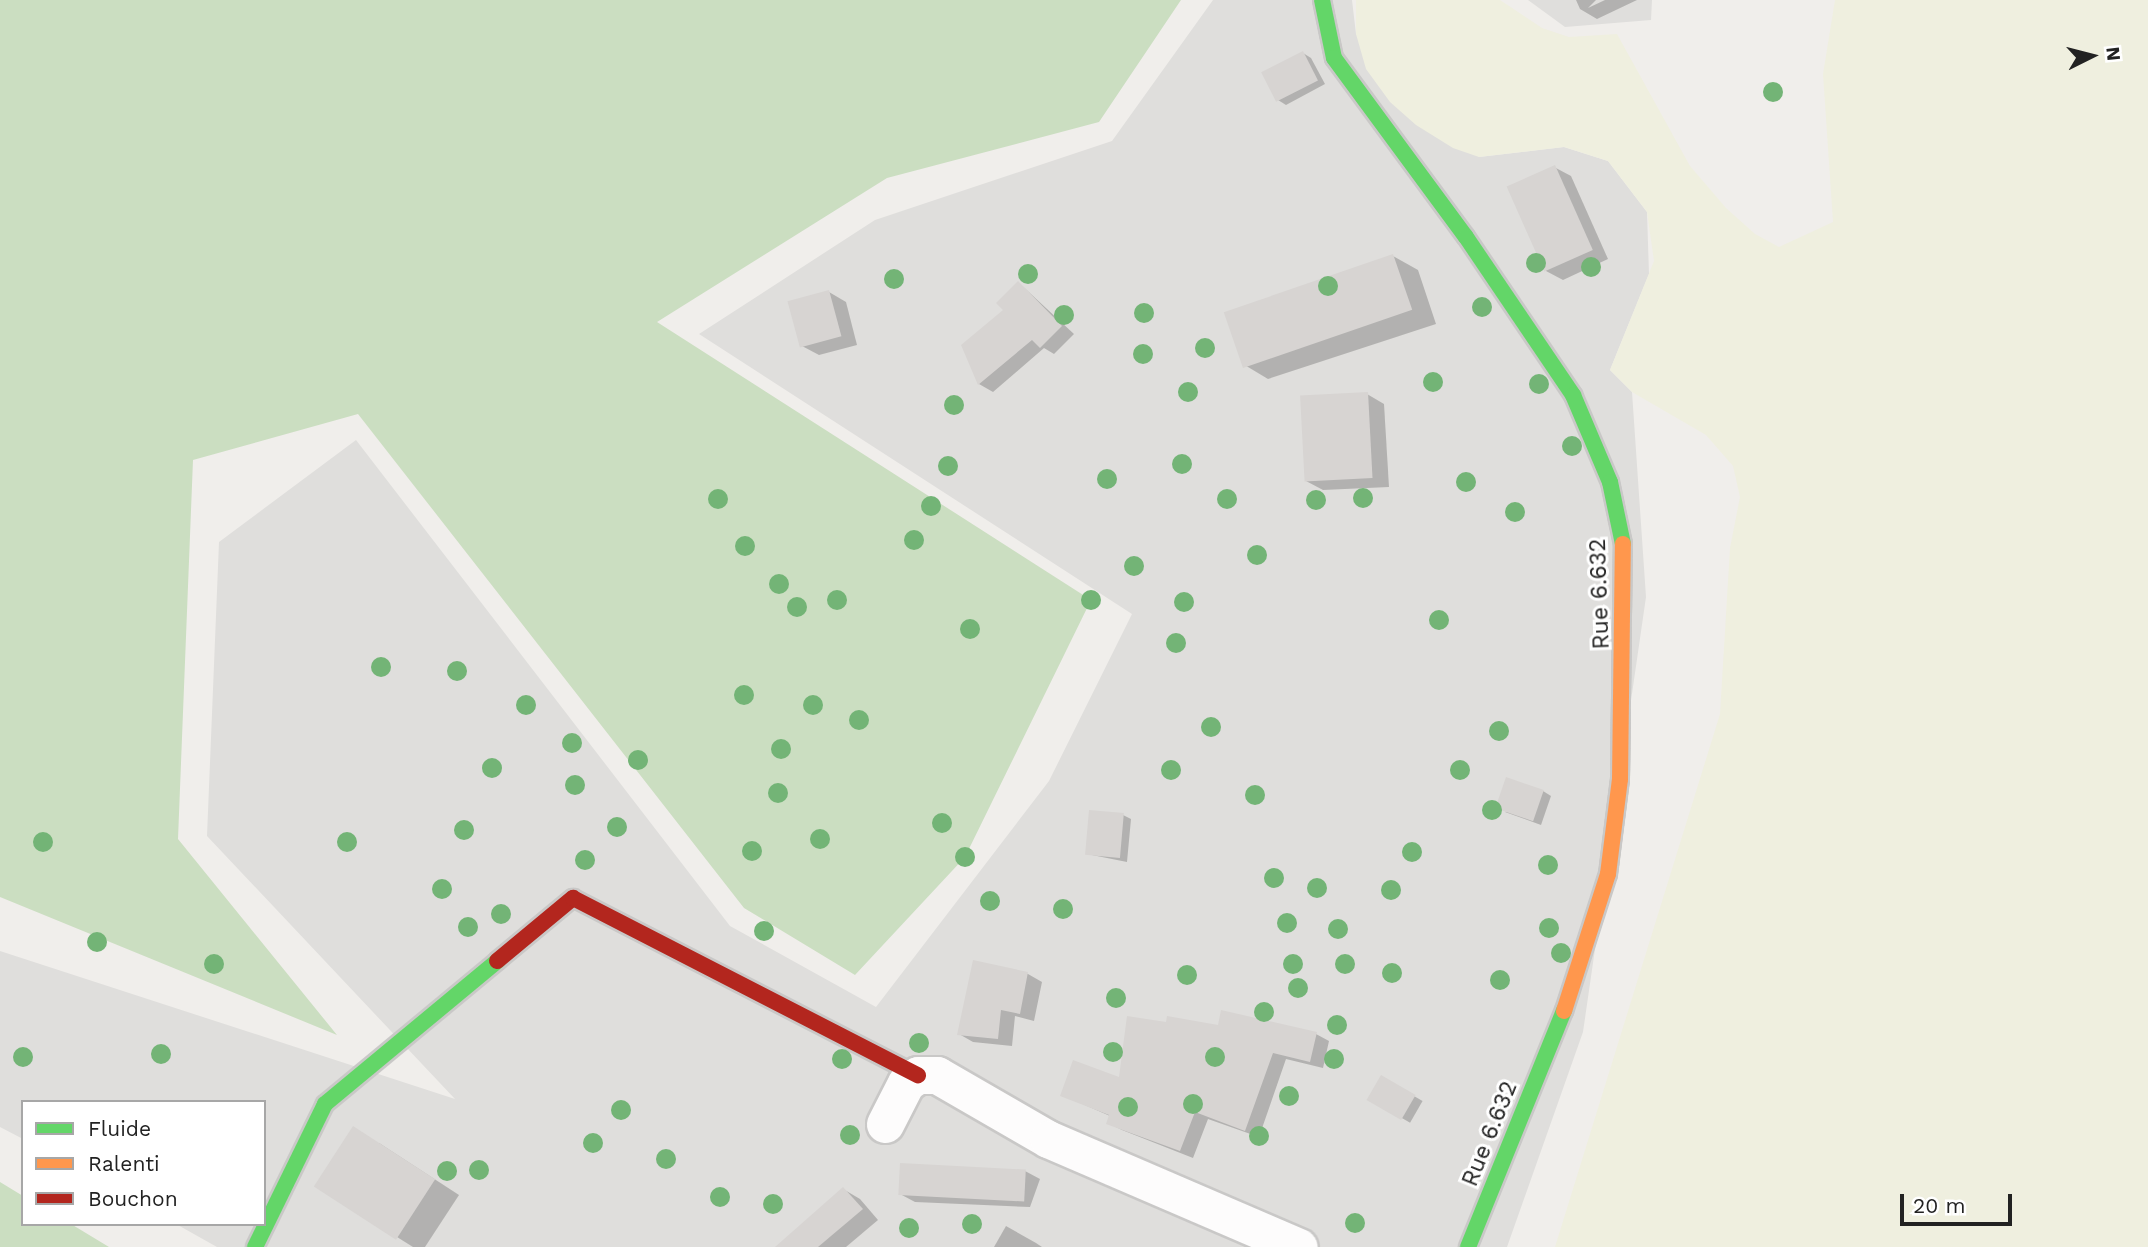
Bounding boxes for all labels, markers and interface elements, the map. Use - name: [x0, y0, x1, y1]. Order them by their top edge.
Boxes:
- north arrow: [2057, 21, 2127, 91]
- text: N: [2101, 46, 2126, 62]
- street label: Rue 6.632: [1584, 538, 1616, 650]
- street label: Rue 6.632: [1456, 1077, 1524, 1191]
- legend: [21, 1100, 266, 1226]
- text: Fluide: [88, 1116, 151, 1141]
- text: Ralenti: [88, 1151, 160, 1176]
- scale bar: [1903, 1180, 2015, 1224]
- text: Bouchon: [88, 1186, 178, 1211]
- text: 20 m: [1913, 1193, 1965, 1218]

